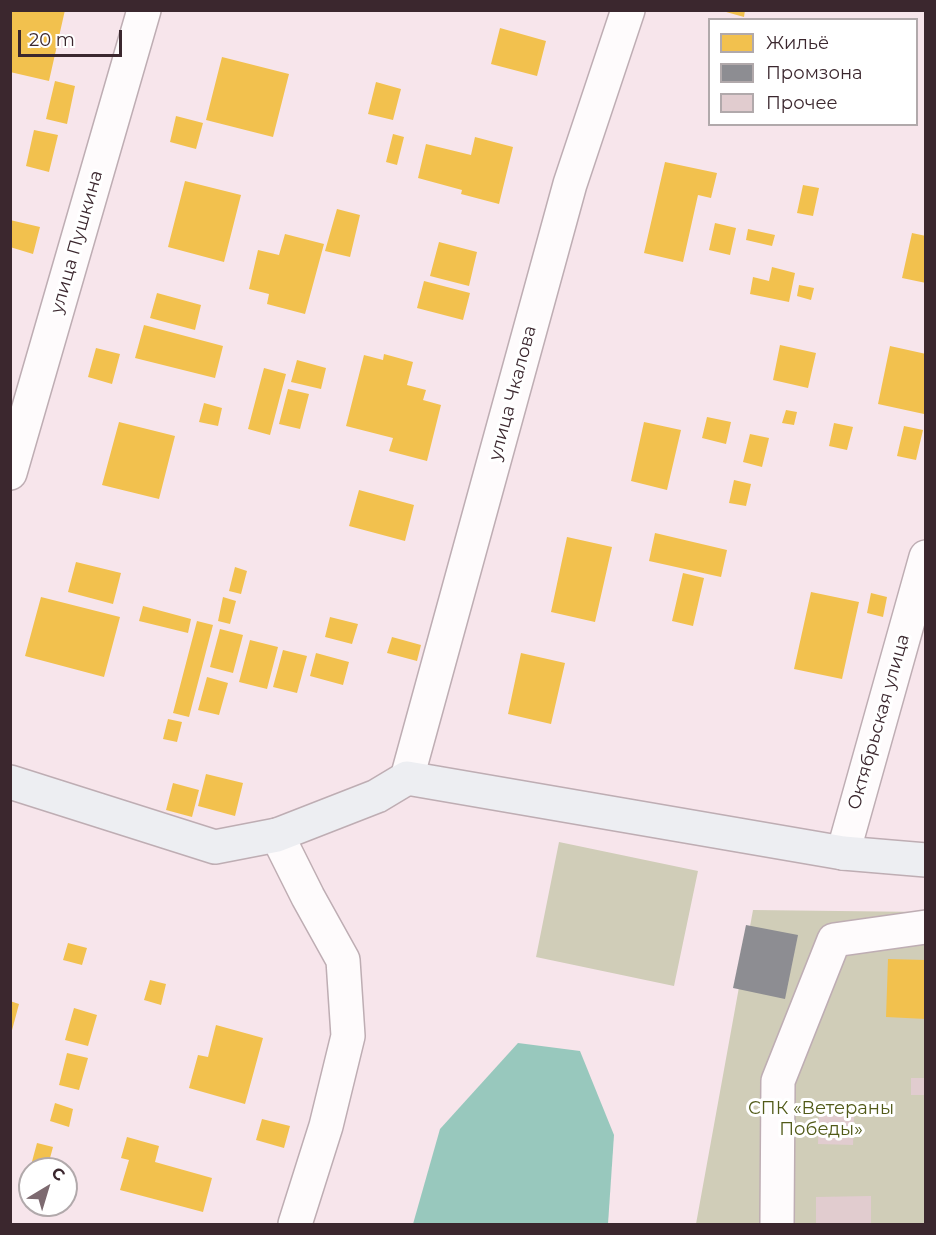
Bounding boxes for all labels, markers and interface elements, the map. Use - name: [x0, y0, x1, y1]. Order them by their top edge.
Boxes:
- scale bar: [21, 18, 124, 56]
- legend: [708, 18, 918, 126]
- text: 20 m: [29, 29, 75, 51]
- text: Жильё: [766, 32, 829, 54]
- text: Промзона: [766, 62, 863, 84]
- text: Прочее: [766, 92, 838, 114]
- street label: улица Пушкина: [46, 168, 108, 316]
- street label: улица Чкалова: [485, 323, 541, 463]
- street label: Октябрьская улица: [844, 632, 914, 812]
- park label: СПК «Ветераны Победы»: [748, 1098, 894, 1140]
- north arrow: [18, 1157, 78, 1217]
- text: С: [48, 1163, 69, 1185]

